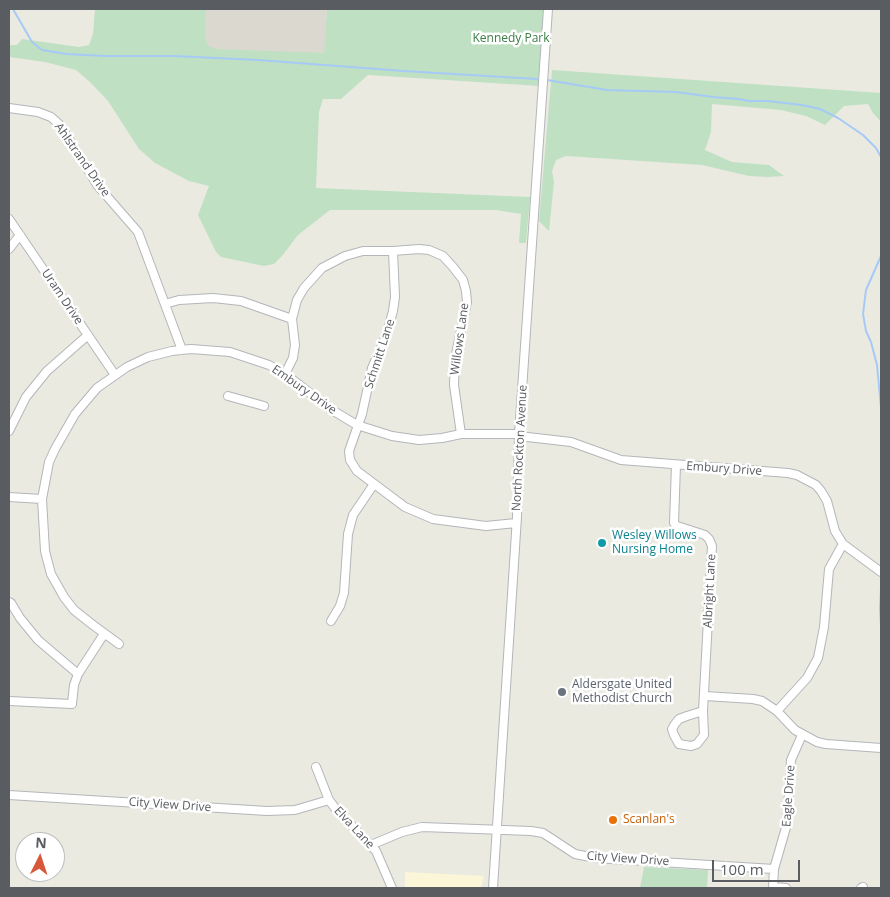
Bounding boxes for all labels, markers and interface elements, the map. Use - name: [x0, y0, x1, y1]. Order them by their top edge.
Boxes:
- park label: Kennedy Park: [472, 32, 550, 46]
- street label: Ahlstrand Drive: [51, 120, 113, 200]
- street label: Uram Drive: [38, 266, 86, 328]
- street label: Willows Lane: [448, 302, 472, 376]
- street label: Schmitt Lane: [362, 317, 398, 391]
- street label: Embury Drive: [269, 362, 339, 418]
- street label: North Rockton Avenue: [510, 385, 530, 511]
- street label: Embury Drive: [686, 459, 762, 479]
- place label: Wesley Willows Nursing Home: [612, 529, 697, 557]
- marker: Wesley Willows Nursing Home: [596, 537, 608, 549]
- street label: Albright Lane: [701, 554, 719, 628]
- place label: Aldersgate United Methodist Church: [572, 678, 672, 706]
- marker: Aldersgate United Methodist Church: [556, 686, 568, 698]
- street label: Eagle Drive: [780, 765, 798, 827]
- street label: City View Drive: [128, 795, 212, 815]
- street label: Elva Lane: [331, 804, 377, 852]
- place label: Scanlan's: [623, 813, 675, 827]
- marker: Scanlan's: [607, 814, 619, 826]
- north arrow: [15, 832, 65, 882]
- text: N: [35, 833, 47, 852]
- street label: City View Drive: [586, 849, 670, 869]
- scale bar: [715, 850, 802, 882]
- text: 100 m: [720, 859, 764, 879]

